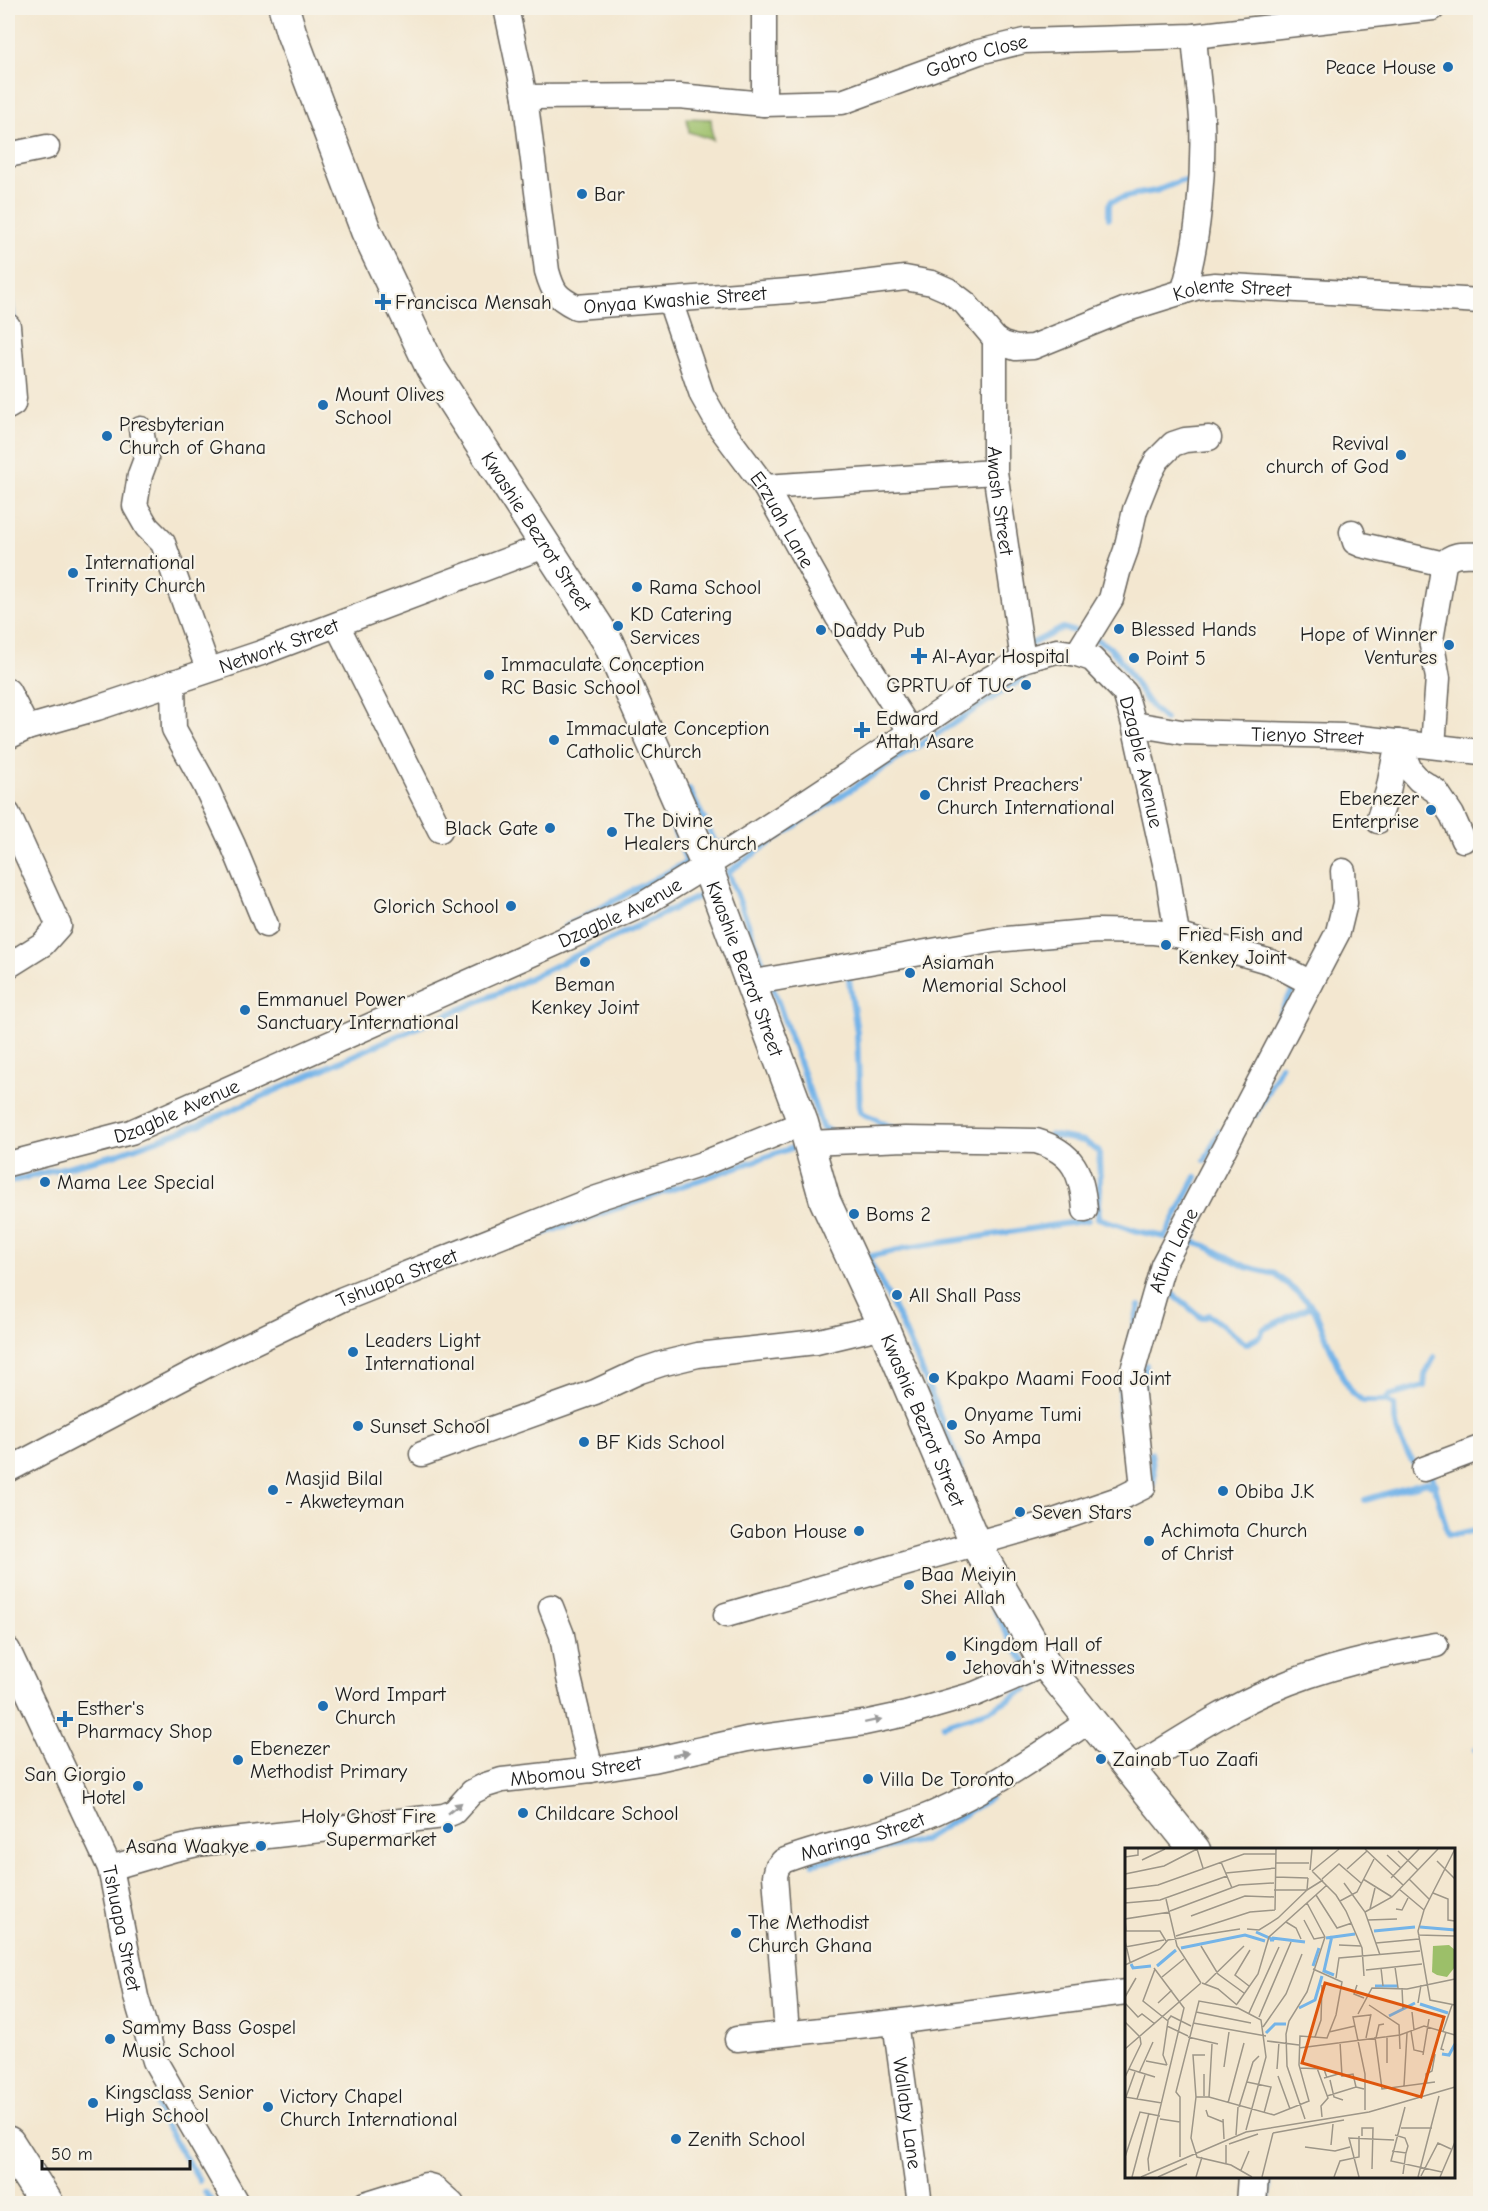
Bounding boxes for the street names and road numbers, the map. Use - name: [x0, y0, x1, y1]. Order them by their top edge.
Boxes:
- street label: Gabro Close: [922, 29, 1030, 82]
- street label: Kolente Street: [1170, 273, 1293, 306]
- street label: Onyaa Kwashie Street: [583, 281, 769, 318]
- street label: Awash Street: [983, 446, 1019, 558]
- street label: Kwashie Bezrot Street: [477, 448, 597, 617]
- street label: Erzuah Lane: [746, 467, 819, 572]
- street label: Network Street: [216, 613, 343, 678]
- street label: Dzagble Avenue: [1115, 693, 1168, 830]
- street label: Tienyo Street: [1251, 722, 1366, 750]
- street label: Dzagble Avenue: [555, 872, 686, 952]
- street label: Kwashie Bezrot Street: [702, 878, 789, 1061]
- street label: Dzagble Avenue: [111, 1074, 243, 1148]
- street label: Afum Lane: [1144, 1204, 1203, 1296]
- street label: Tshuapa Street: [332, 1243, 462, 1312]
- street label: Kwashie Bezrot Street: [876, 1331, 970, 1511]
- street label: Mbomou Street: [509, 1750, 644, 1791]
- street label: Maringa Street: [797, 1806, 929, 1865]
- street label: Tshuapa Street: [98, 1863, 146, 1994]
- street label: Wallaby Lane: [888, 2056, 927, 2171]

